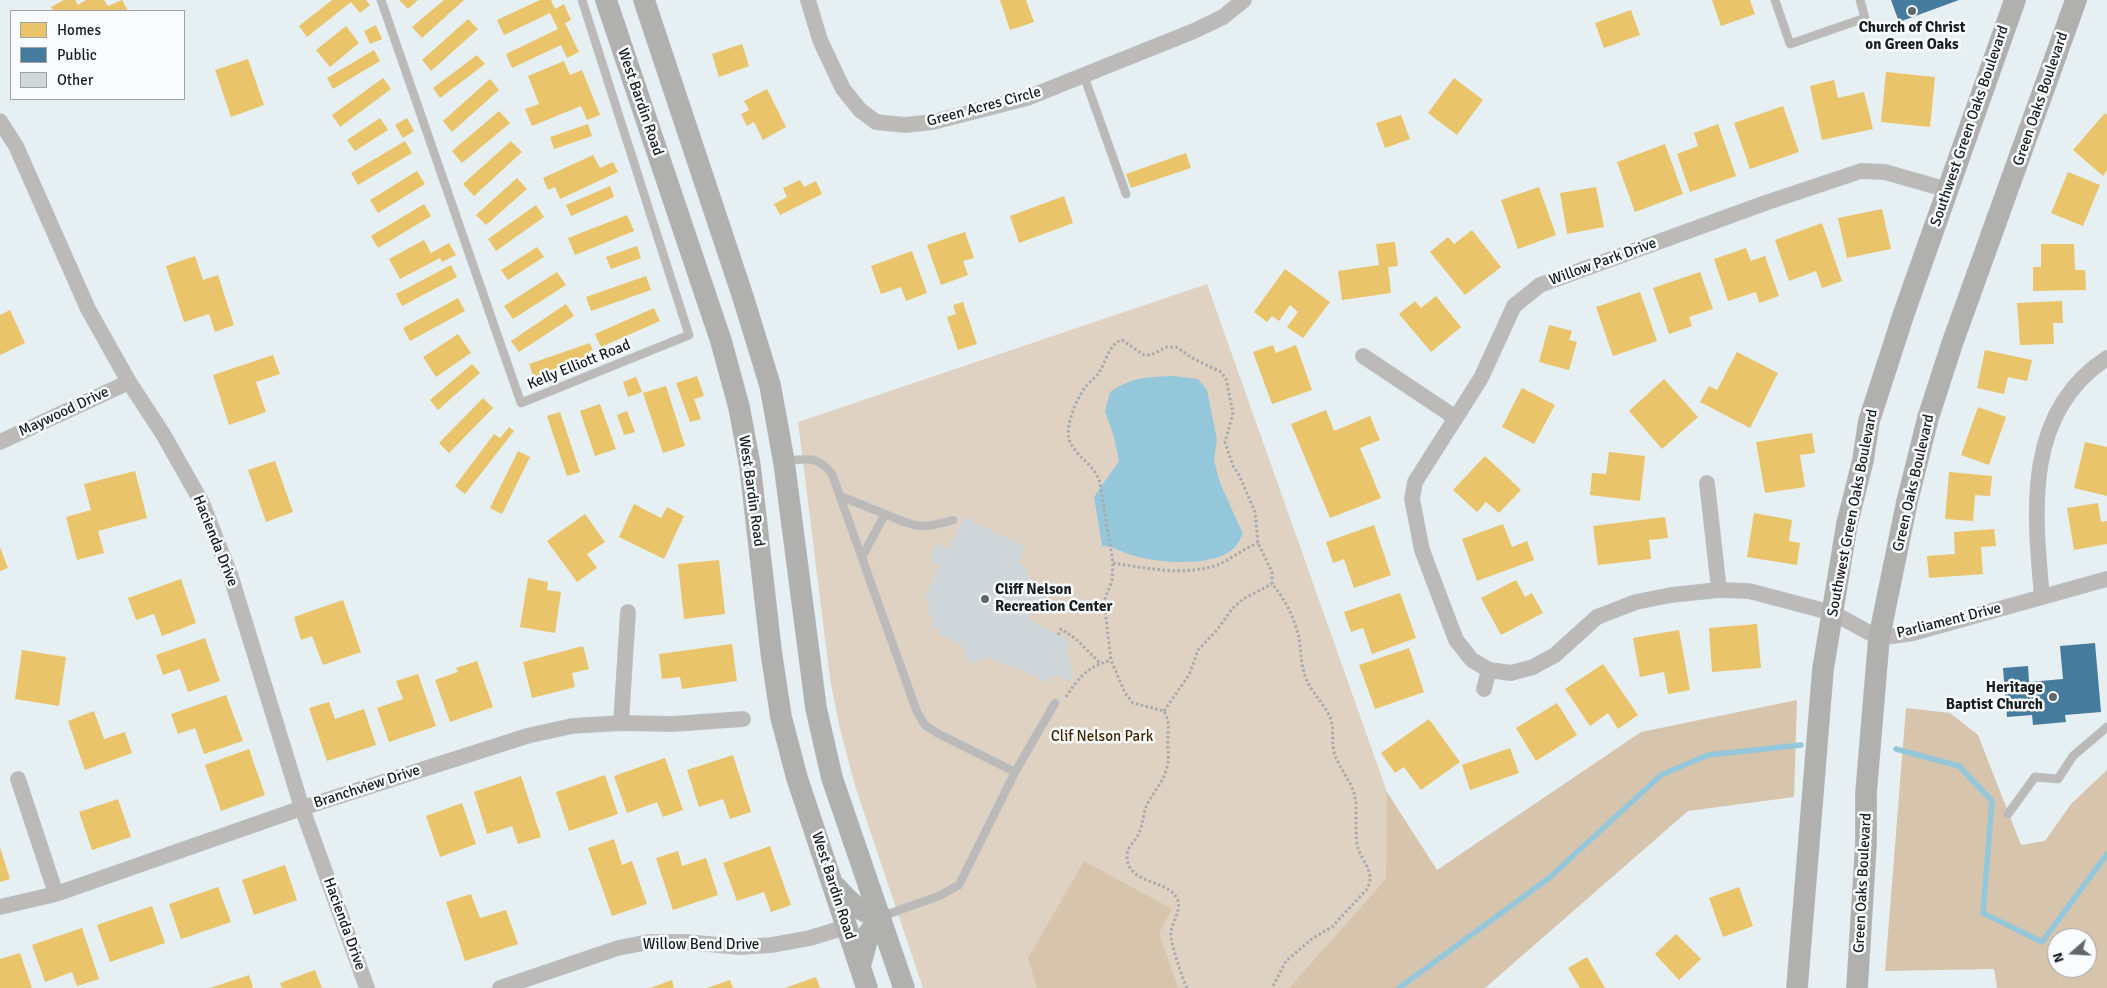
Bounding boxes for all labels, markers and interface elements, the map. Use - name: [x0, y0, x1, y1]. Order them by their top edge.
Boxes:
- marker: Church of Christ on Green Oaks: [1906, 5, 1918, 17]
- legend: [10, 10, 185, 100]
- place label: Church of Christ on Green Oaks: [1859, 19, 1965, 54]
- text: Homes: [57, 21, 101, 39]
- street label: Southwest Green Oaks Boulevard: [1927, 23, 2013, 229]
- street label: Green Oaks Boulevard: [2010, 30, 2072, 168]
- text: Public: [57, 46, 97, 64]
- street label: West Bardin Road: [613, 46, 667, 158]
- text: Other: [57, 71, 93, 89]
- street label: Green Acres Circle: [925, 83, 1043, 131]
- street label: Willow Park Drive: [1547, 234, 1659, 290]
- street label: Kelly Elliott Road: [525, 336, 633, 394]
- street label: Maywood Drive: [16, 383, 112, 441]
- street label: Southwest Green Oaks Boulevard: [1824, 408, 1882, 618]
- street label: Green Oaks Boulevard: [1889, 413, 1939, 553]
- street label: West Bardin Road: [734, 434, 768, 548]
- street label: Hacienda Drive: [188, 493, 242, 589]
- place label: Cliff Nelson Recreation Center: [995, 581, 1112, 616]
- marker: Cliff Nelson Recreation Center: [979, 593, 991, 605]
- street label: Parliament Drive: [1895, 599, 2003, 643]
- place label: Heritage Baptist Church: [1946, 679, 2043, 714]
- marker: Heritage Baptist Church: [2047, 691, 2059, 703]
- park label: Clif Nelson Park: [1051, 728, 1153, 746]
- street label: Branchview Drive: [312, 761, 422, 813]
- street label: Green Oaks Boulevard: [1850, 812, 1876, 954]
- street label: West Bardin Road: [807, 830, 859, 942]
- street label: Hacienda Drive: [319, 875, 369, 973]
- north arrow: [2047, 928, 2097, 978]
- street label: Willow Bend Drive: [643, 936, 759, 954]
- text: N: [2049, 950, 2068, 965]

